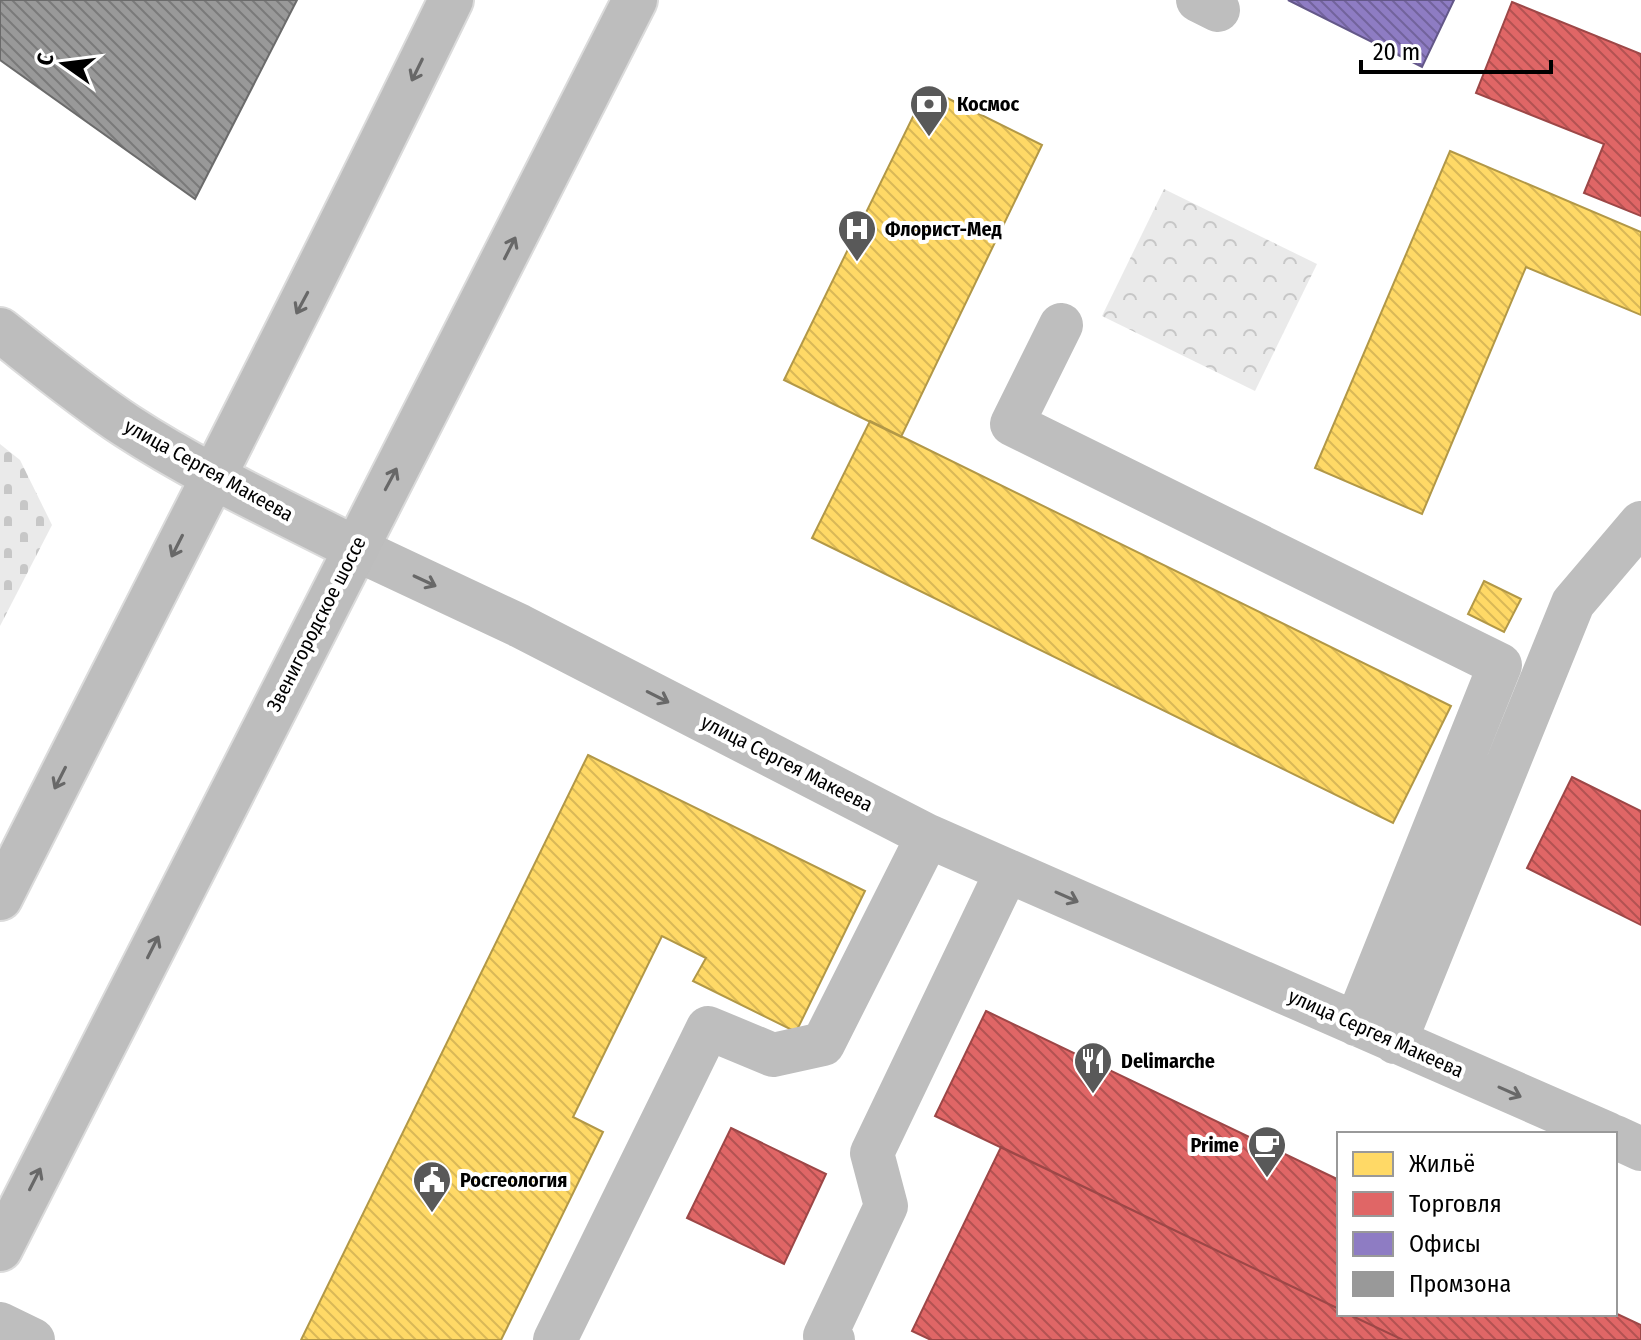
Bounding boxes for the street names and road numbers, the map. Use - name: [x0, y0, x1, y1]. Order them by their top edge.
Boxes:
- street label: улица Сергея Макеева: [120, 414, 298, 526]
- street label: Звенигородское шоссе: [261, 532, 371, 716]
- street label: улица Сергея Макеева: [697, 709, 877, 817]
- street label: улица Сергея Макеева: [1285, 984, 1467, 1082]

